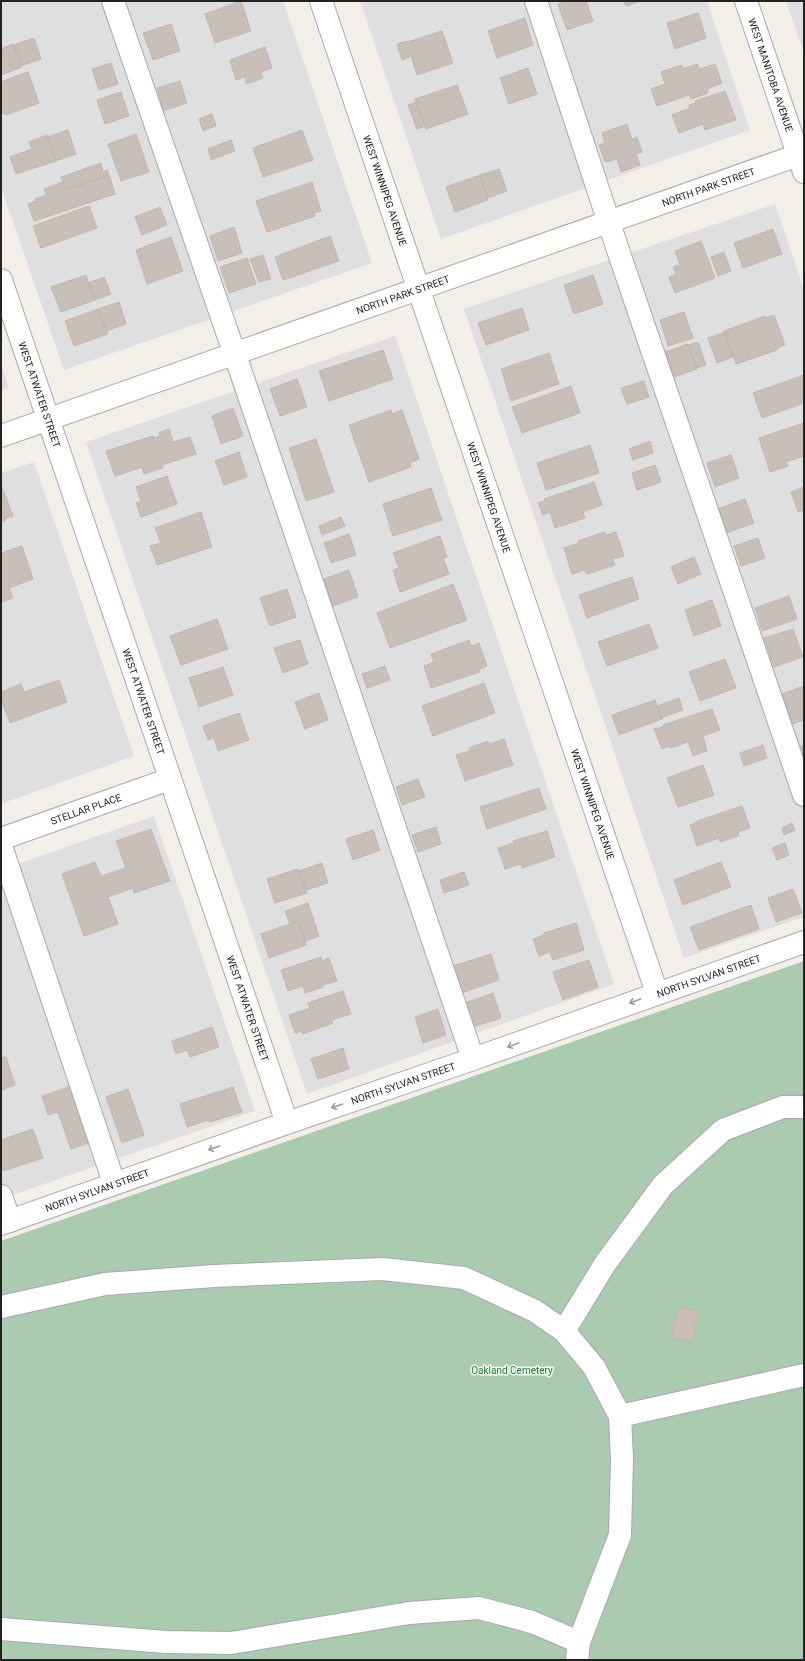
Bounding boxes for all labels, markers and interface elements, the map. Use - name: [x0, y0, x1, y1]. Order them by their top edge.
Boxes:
- street label: WEST MANITOBA AVENUE: [746, 17, 795, 134]
- street label: WEST WINNIPEG AVENUE: [361, 134, 409, 248]
- street label: NORTH PARK STREET: [660, 166, 757, 209]
- street label: NORTH PARK STREET: [355, 273, 451, 316]
- street label: WEST ATWATER STREET: [16, 340, 62, 449]
- street label: WEST WINNIPEG AVENUE: [465, 441, 513, 555]
- street label: WEST ATWATER STREET: [120, 647, 167, 756]
- street label: WEST WINNIPEG AVENUE: [569, 748, 617, 861]
- street label: STELLAR PLACE: [49, 792, 123, 827]
- street label: NORTH SYLVAN STREET: [655, 953, 762, 1000]
- street label: WEST ATWATER STREET: [225, 954, 271, 1063]
- one-way arrow: [629, 998, 642, 1005]
- one-way arrow: [506, 1042, 519, 1049]
- street label: NORTH SYLVAN STREET: [350, 1061, 457, 1107]
- one-way arrow: [331, 1102, 343, 1110]
- one-way arrow: [208, 1145, 220, 1153]
- street label: NORTH SYLVAN STREET: [44, 1167, 151, 1214]
- park label: Oakland Cemetery: [471, 1365, 553, 1376]

